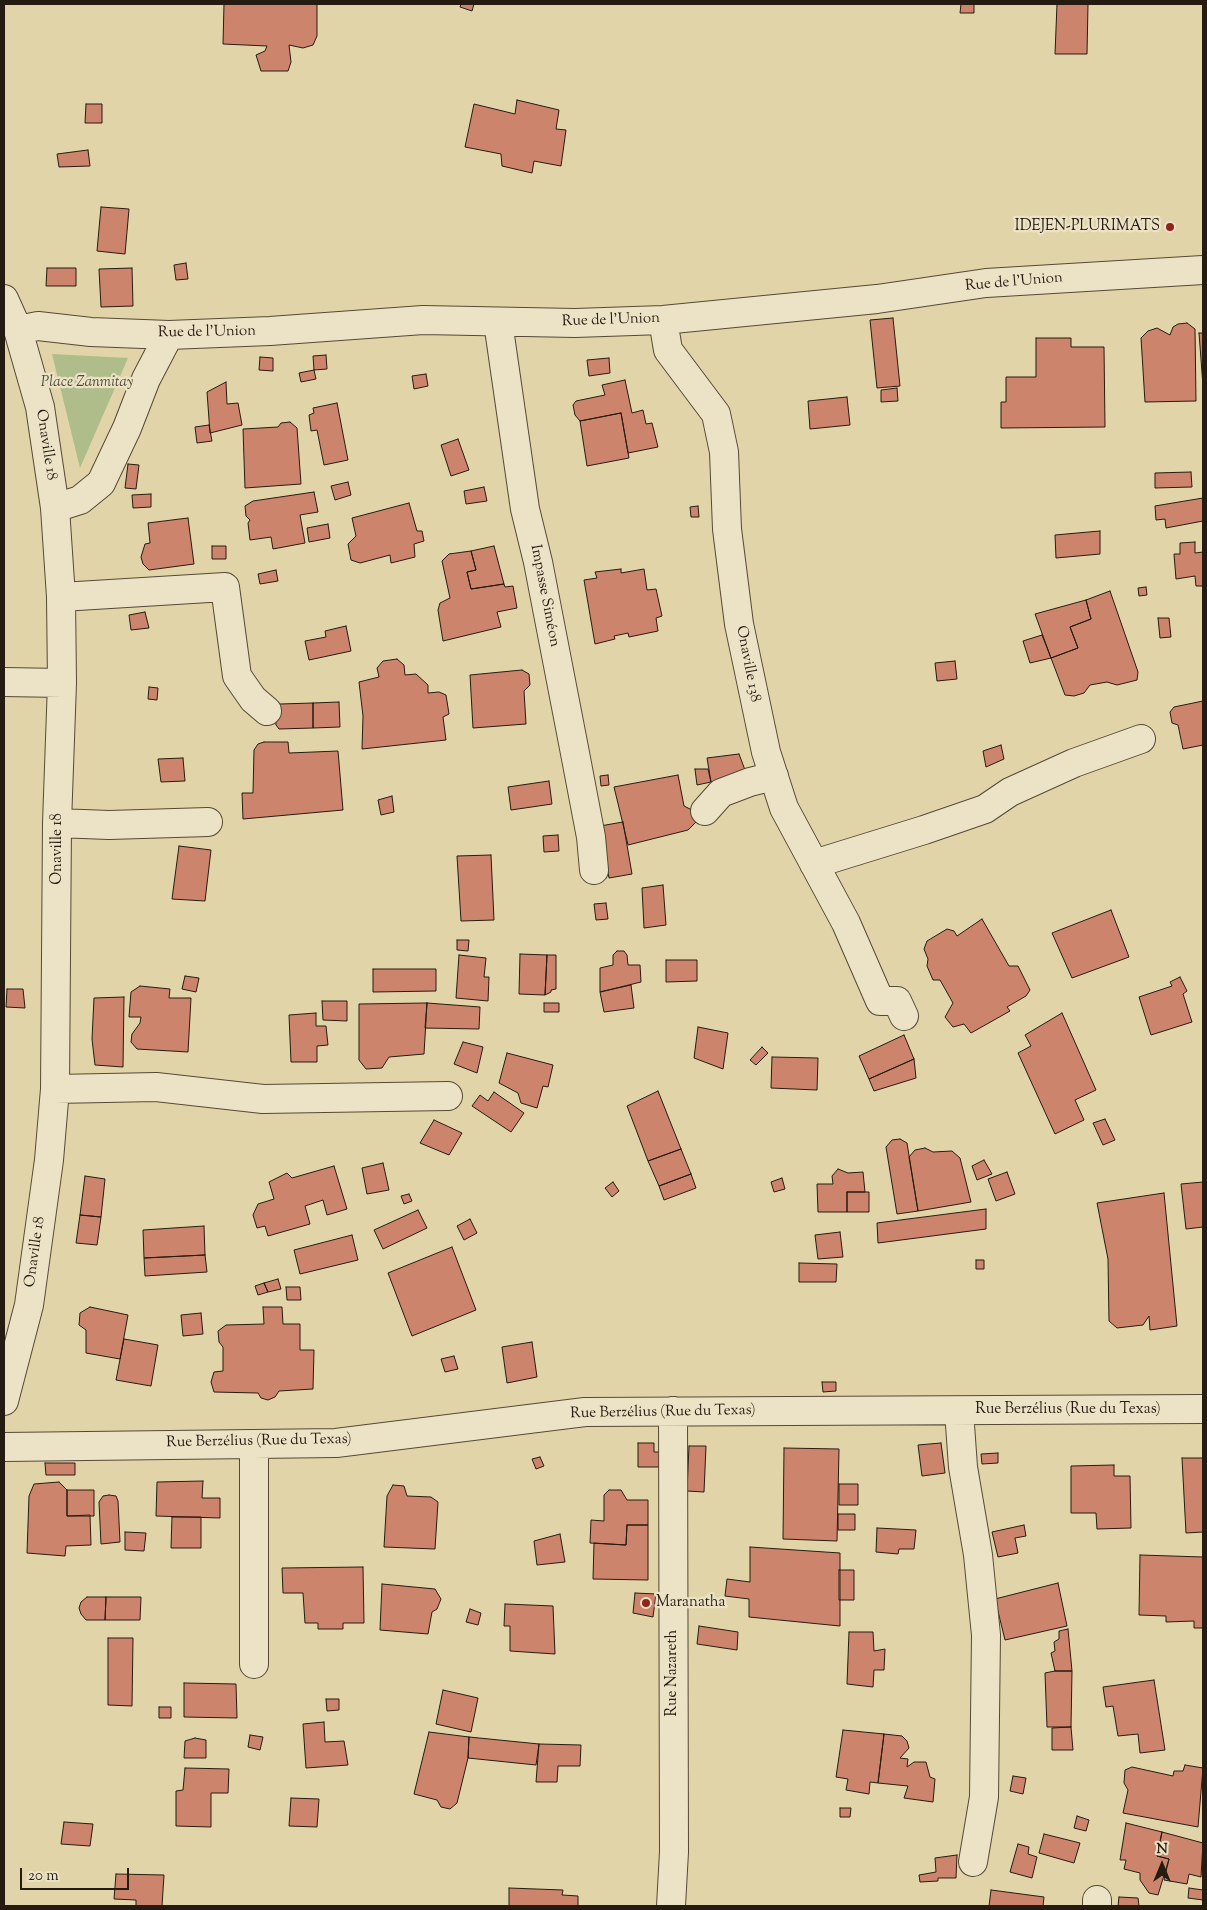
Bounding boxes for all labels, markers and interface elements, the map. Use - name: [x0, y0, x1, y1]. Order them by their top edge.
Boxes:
- place label: IDEJEN-PLURIMATS: [1015, 218, 1160, 236]
- marker: IDEJEN-PLURIMATS: [1164, 221, 1176, 233]
- street label: Rue de l'Union: [964, 270, 1064, 296]
- street label: Rue de l'Union: [562, 310, 660, 332]
- street label: Rue de l'Union: [158, 323, 256, 343]
- park label: Place Zanmitay: [41, 374, 133, 392]
- street label: Onaville 18: [31, 408, 59, 482]
- street label: Impasse Siméon: [525, 543, 563, 649]
- street label: Onaville 138: [731, 624, 763, 704]
- street label: Onaville 18: [49, 813, 67, 885]
- street label: Onaville 18: [22, 1215, 50, 1289]
- street label: Rue Berzélius (Rue du Texas): [975, 1401, 1161, 1419]
- street label: Rue Berzélius (Rue du Texas): [570, 1402, 756, 1424]
- street label: Rue Berzélius (Rue du Texas): [166, 1431, 352, 1453]
- place label: Maranatha: [656, 1594, 726, 1612]
- marker: Maranatha: [640, 1597, 652, 1609]
- street label: Rue Nazareth: [664, 1630, 682, 1716]
- north arrow: [1137, 1840, 1187, 1890]
- text: N: [1156, 1840, 1168, 1860]
- scale bar: [22, 1858, 131, 1890]
- text: 20 m: [28, 1866, 59, 1887]

